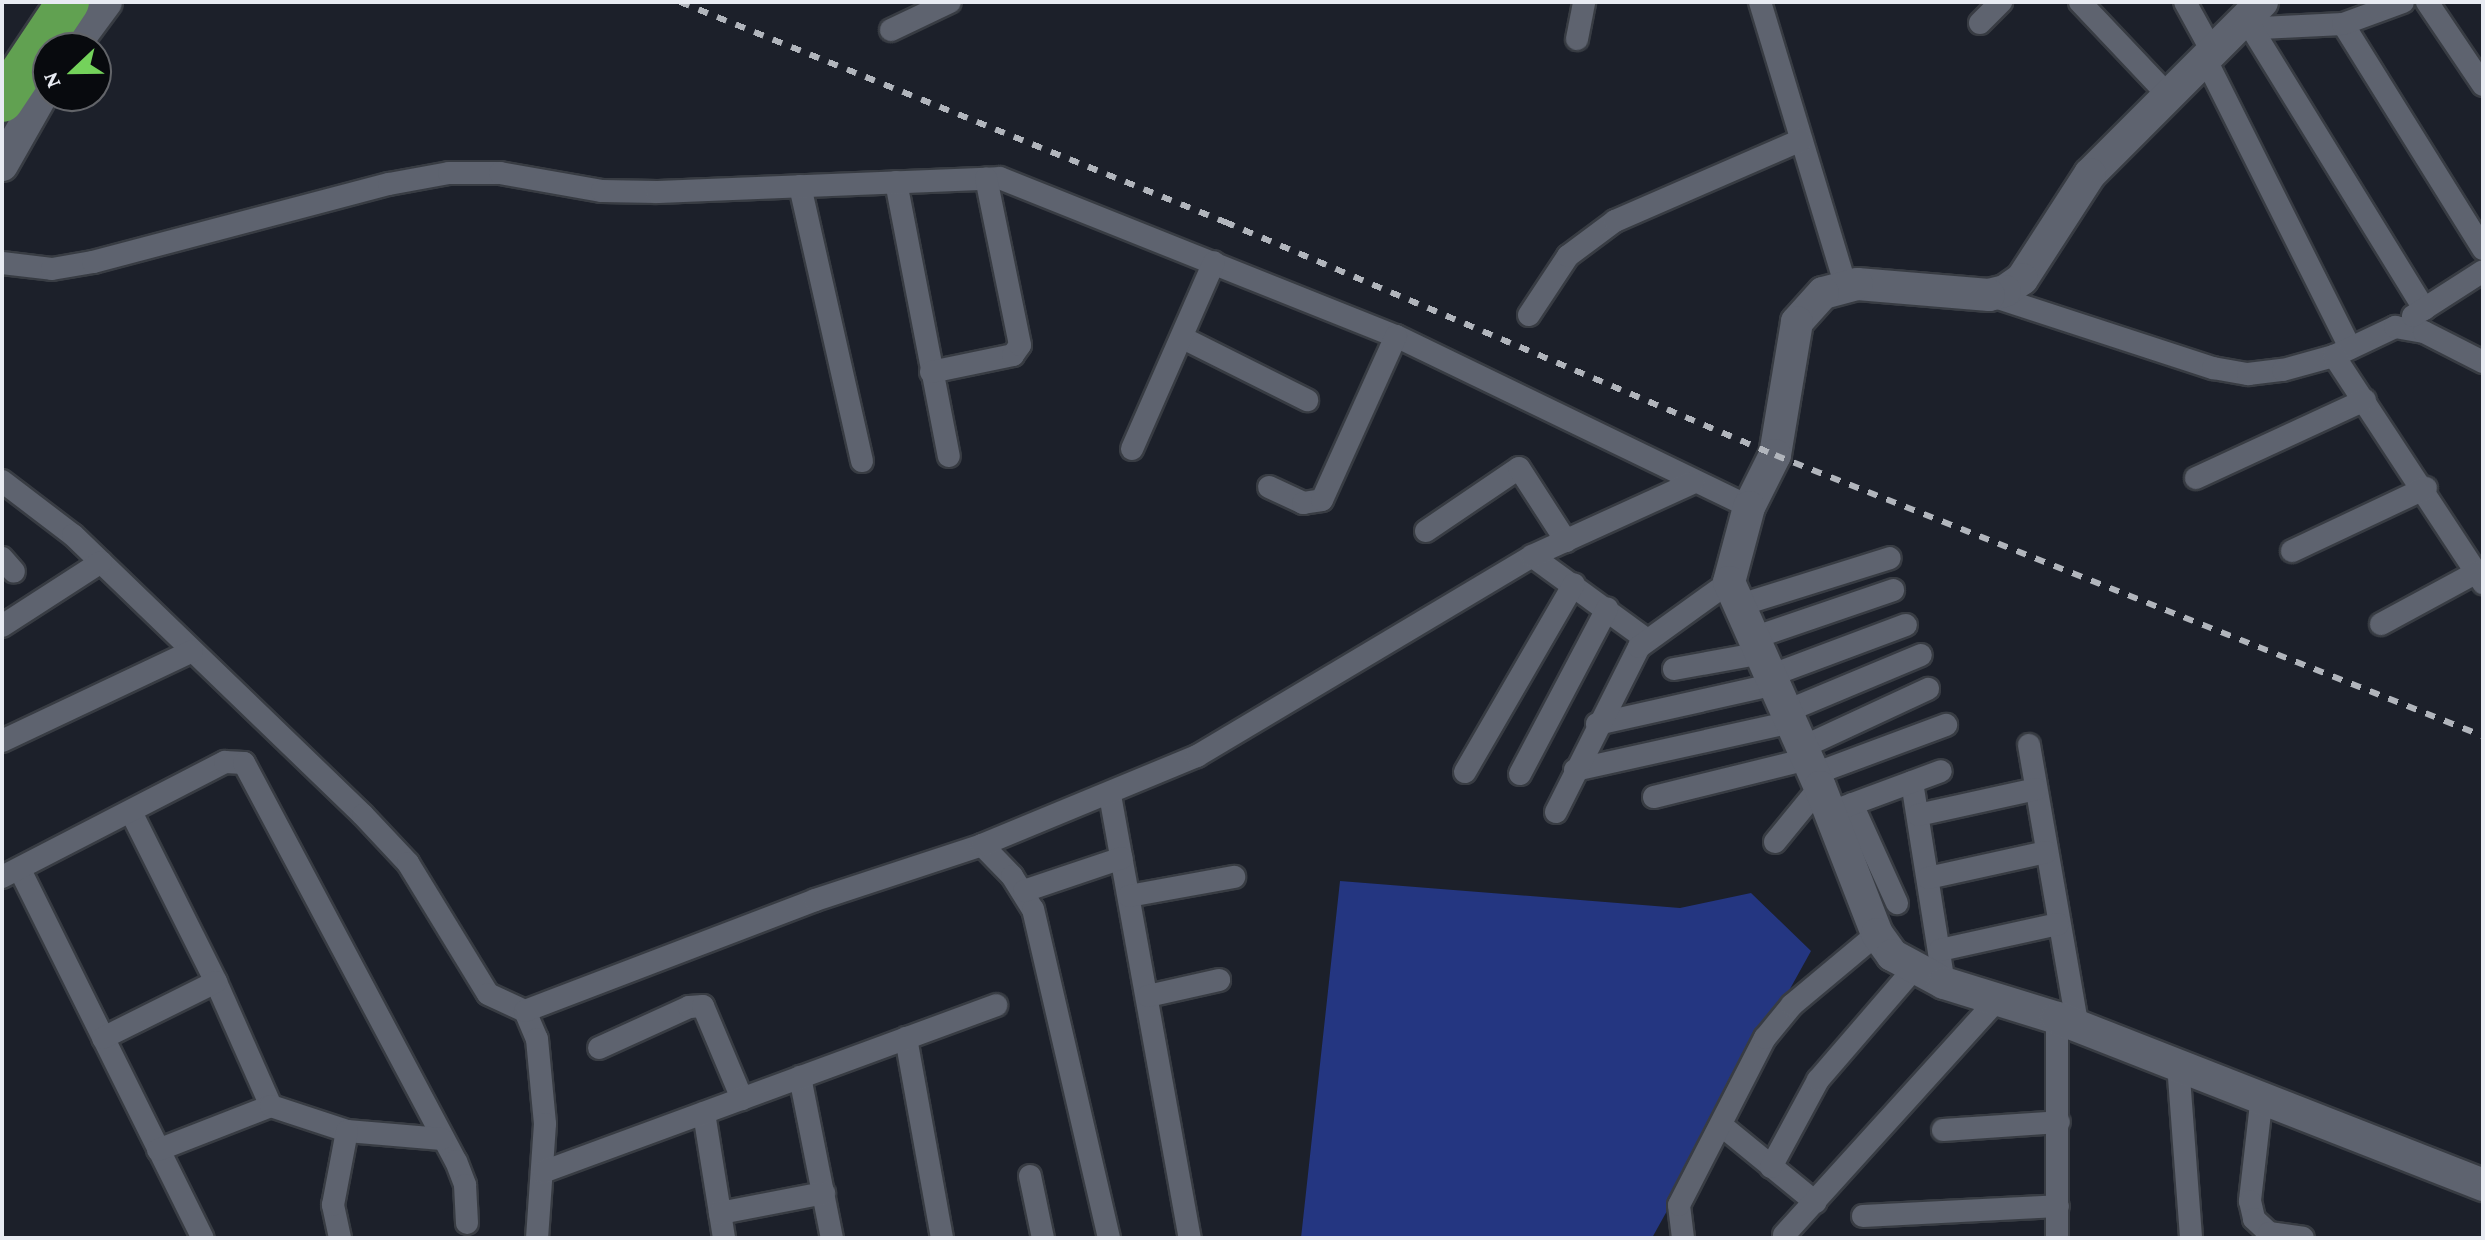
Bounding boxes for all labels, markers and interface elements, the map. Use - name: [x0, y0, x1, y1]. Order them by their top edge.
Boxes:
- north arrow: [32, 32, 112, 112]
- text: N: [37, 69, 66, 92]

